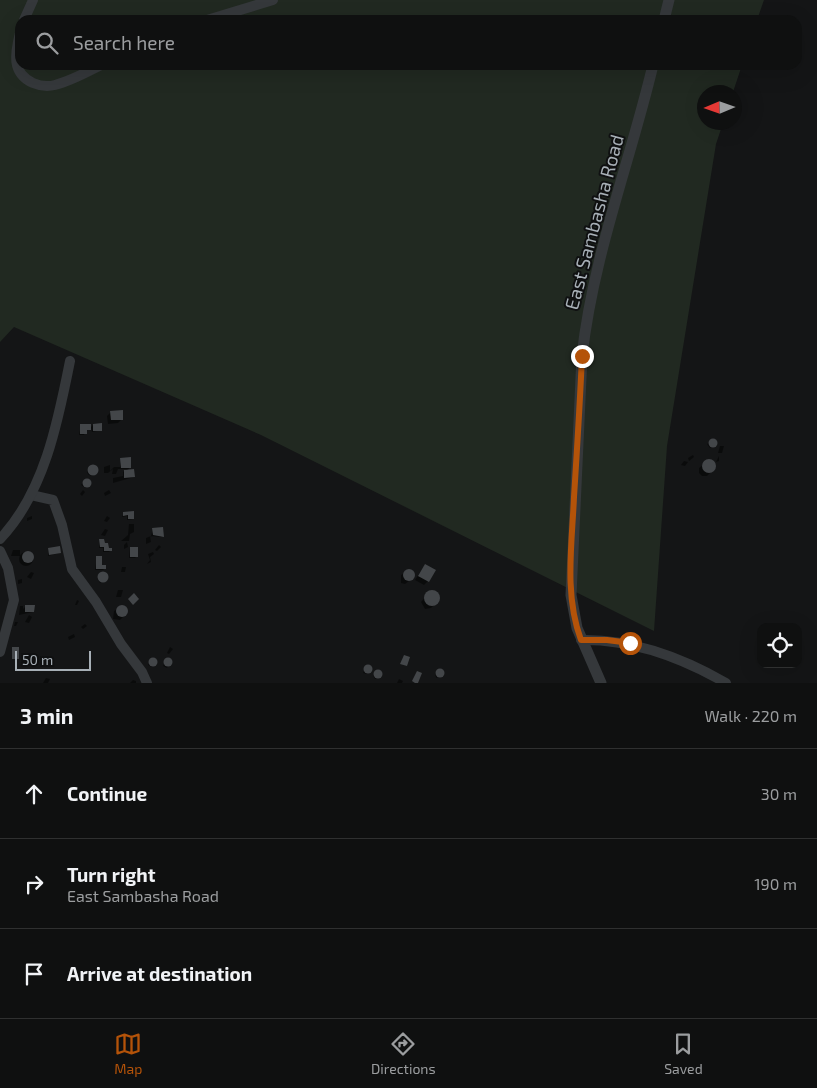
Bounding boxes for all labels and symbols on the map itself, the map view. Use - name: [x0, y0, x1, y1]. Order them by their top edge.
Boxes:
- north arrow: [697, 85, 742, 130]
- street label: East Sambasha Road: [559, 132, 628, 312]
- route end: [571, 345, 594, 368]
- route start: [619, 632, 642, 655]
- scale bar: [15, 648, 91, 671]

